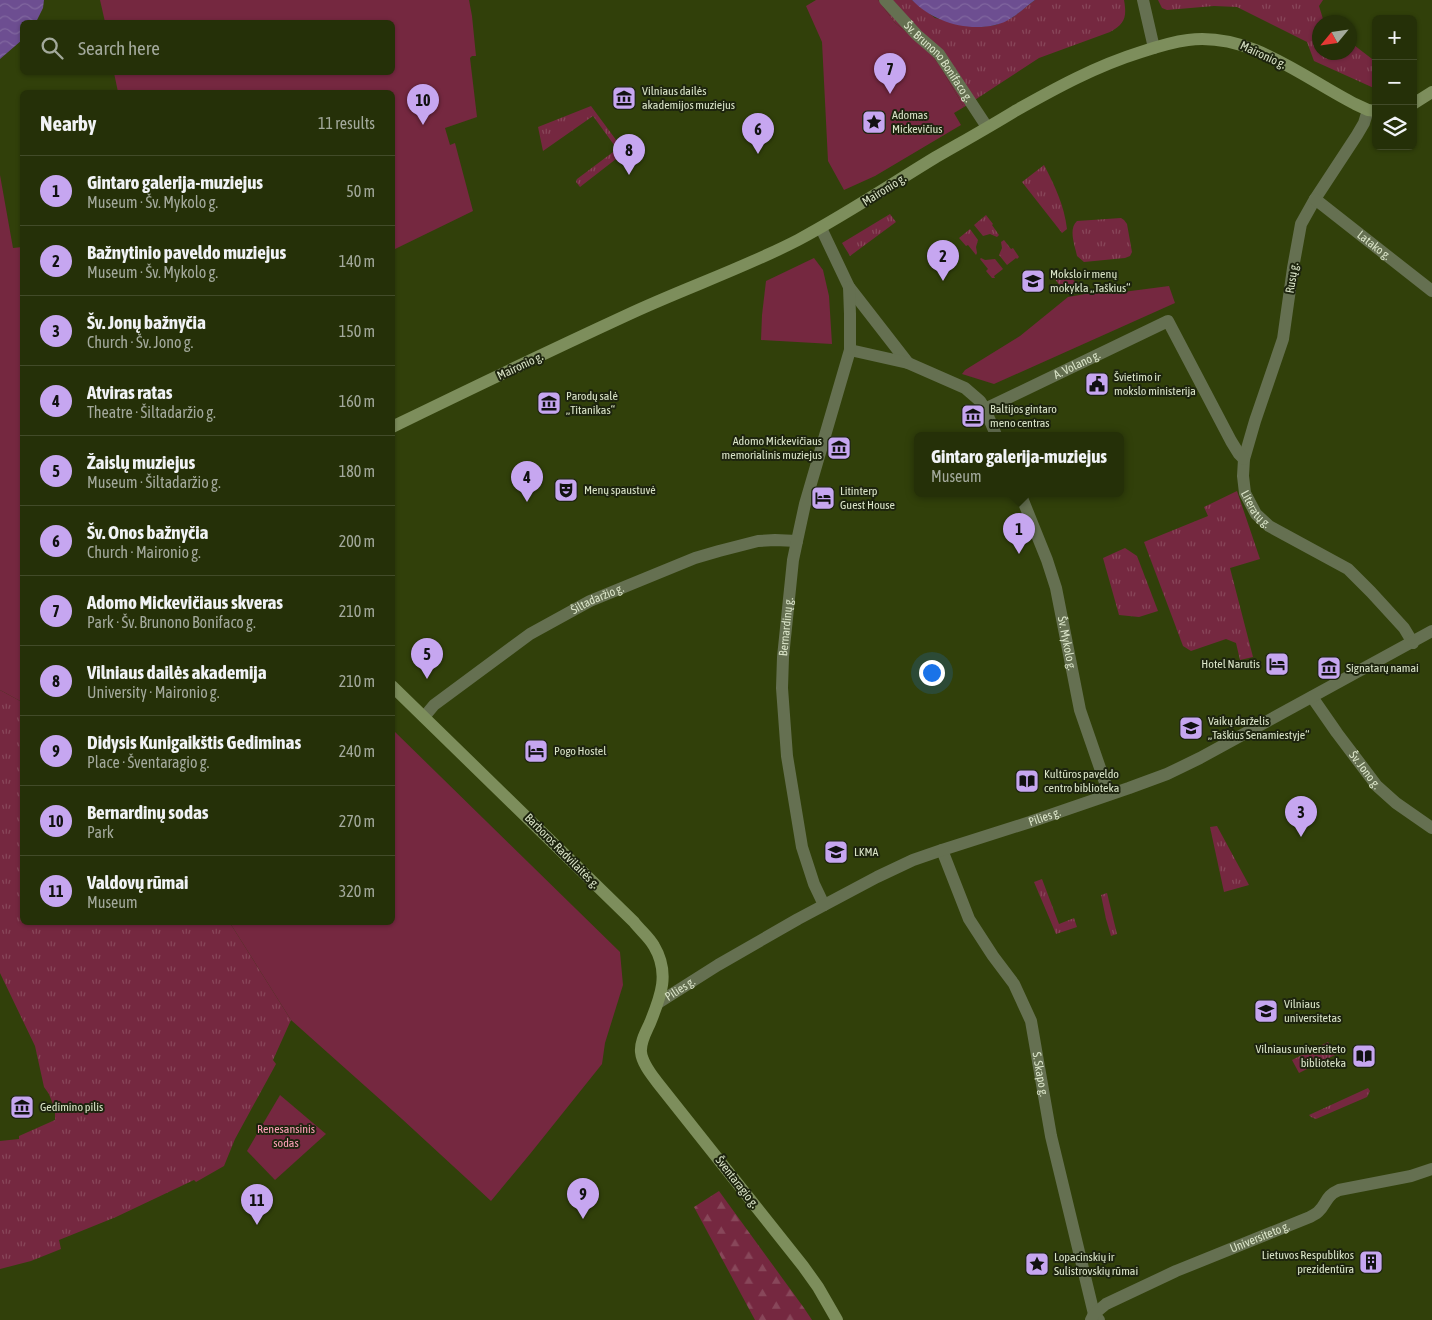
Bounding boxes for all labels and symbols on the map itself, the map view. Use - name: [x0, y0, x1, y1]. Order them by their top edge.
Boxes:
- north arrow: [1312, 15, 1357, 60]
- street label: Šv. Brunono Bonifaco g.: [901, 19, 976, 105]
- street label: Maironio g.: [1238, 38, 1288, 72]
- pin: 7: [874, 53, 906, 94]
- pin: 10: [407, 84, 439, 125]
- place label: Vilniaus dailės akademijos muziejus: [642, 84, 735, 112]
- museum icon: Vilniaus dailės akademijos muziejus: [611, 85, 637, 111]
- place label: Adomas Mickevičius: [892, 108, 943, 136]
- place icon: Adomas Mickevičius: [861, 109, 887, 135]
- pin: 6: [742, 113, 774, 154]
- pin: 8: [613, 134, 645, 175]
- street label: Maironio g.: [860, 171, 908, 209]
- street label: Latako g.: [1354, 228, 1394, 263]
- pin: 2: [927, 240, 959, 281]
- street label: Rusų g.: [1283, 262, 1301, 294]
- place label: Mokslo ir menų mokykla „Taškius“: [1050, 267, 1130, 295]
- school or university icon: Mokslo ir menų mokykla „Taškius“: [1020, 268, 1046, 294]
- street label: A. Volano g.: [1051, 348, 1103, 382]
- street label: Maironio g.: [495, 349, 545, 383]
- place label: Švietimo ir mokslo ministerija: [1114, 370, 1196, 398]
- public building icon: Švietimo ir mokslo ministerija: [1084, 371, 1110, 397]
- place label: Parodų salė „Titanikas“: [566, 389, 618, 417]
- museum icon: Parodų salė „Titanikas“: [536, 390, 562, 416]
- place label: Baltijos gintaro meno centras: [990, 402, 1057, 430]
- museum icon: Baltijos gintaro meno centras: [960, 403, 986, 429]
- place label: Adomo Mickevičiaus memorialinis muziejus: [722, 434, 822, 462]
- museum icon: Adomo Mickevičiaus memorialinis muziejus: [826, 435, 852, 461]
- pin: 4: [511, 461, 543, 502]
- theatre icon: Menų spaustuvė: [553, 477, 579, 503]
- place label: Menų spaustuvė: [584, 483, 656, 497]
- place label: Litinterp Guest House: [840, 484, 895, 512]
- hotel icon: Litinterp Guest House: [810, 485, 836, 511]
- street label: Literatų g.: [1238, 488, 1274, 531]
- pin: 1: [1003, 513, 1035, 554]
- street label: Šiltadaržio g.: [568, 581, 626, 617]
- street label: Bernardinų g.: [776, 597, 796, 657]
- street label: Šv. Mykolo g.: [1055, 615, 1079, 671]
- pin: 5: [411, 638, 443, 679]
- hotel icon: Hotel Narutis: [1264, 651, 1290, 677]
- museum icon: Signatarų namai: [1316, 655, 1342, 681]
- place label: Hotel Narutis: [1201, 657, 1260, 671]
- your location: [919, 660, 945, 686]
- place label: Signatarų namai: [1346, 661, 1419, 675]
- place label: Vaikų darželis „Taškius Senamiestyje“: [1208, 714, 1309, 742]
- school or university icon: Vaikų darželis „Taškius Senamiestyje“: [1178, 715, 1204, 741]
- hotel icon: Pogo Hostel: [523, 738, 549, 764]
- place label: Pogo Hostel: [554, 744, 607, 758]
- street label: Šv. Jono g.: [1346, 748, 1383, 792]
- place label: Kultūros paveldo centro biblioteka: [1044, 767, 1119, 795]
- library icon: Kultūros paveldo centro biblioteka: [1014, 768, 1040, 794]
- pin: 3: [1285, 796, 1317, 837]
- street label: Pilies g.: [1027, 805, 1062, 829]
- street label: Barboros Radvilaitės g.: [522, 811, 602, 891]
- school or university icon: LKMA: [823, 839, 849, 865]
- place label: LKMA: [854, 845, 879, 859]
- street label: Pilies g.: [662, 974, 698, 1004]
- place label: Vilniaus universitetas: [1284, 997, 1341, 1025]
- school or university icon: Vilniaus universitetas: [1253, 998, 1279, 1024]
- place label: Vilniaus universiteto biblioteka: [1255, 1042, 1346, 1070]
- library icon: Vilniaus universiteto biblioteka: [1351, 1043, 1377, 1069]
- street label: S. Skapo g.: [1030, 1051, 1051, 1098]
- museum icon: Gedimino pilis: [9, 1094, 35, 1120]
- place label: Gedimino pilis: [40, 1100, 103, 1114]
- park label: Renesansinis sodas: [257, 1122, 315, 1150]
- street label: Šventaragio g.: [713, 1153, 761, 1211]
- pin: 9: [567, 1178, 599, 1219]
- pin: 11: [241, 1184, 273, 1225]
- street label: Universiteto g.: [1228, 1219, 1292, 1256]
- place label: Lietuvos Respublikos prezidentūra: [1262, 1248, 1354, 1276]
- building icon: Lietuvos Respublikos prezidentūra: [1358, 1249, 1384, 1275]
- place label: Lopacinskių ir Sulistrovskių rūmai: [1054, 1250, 1138, 1278]
- place icon: Lopacinskių ir Sulistrovskių rūmai: [1024, 1251, 1050, 1277]

